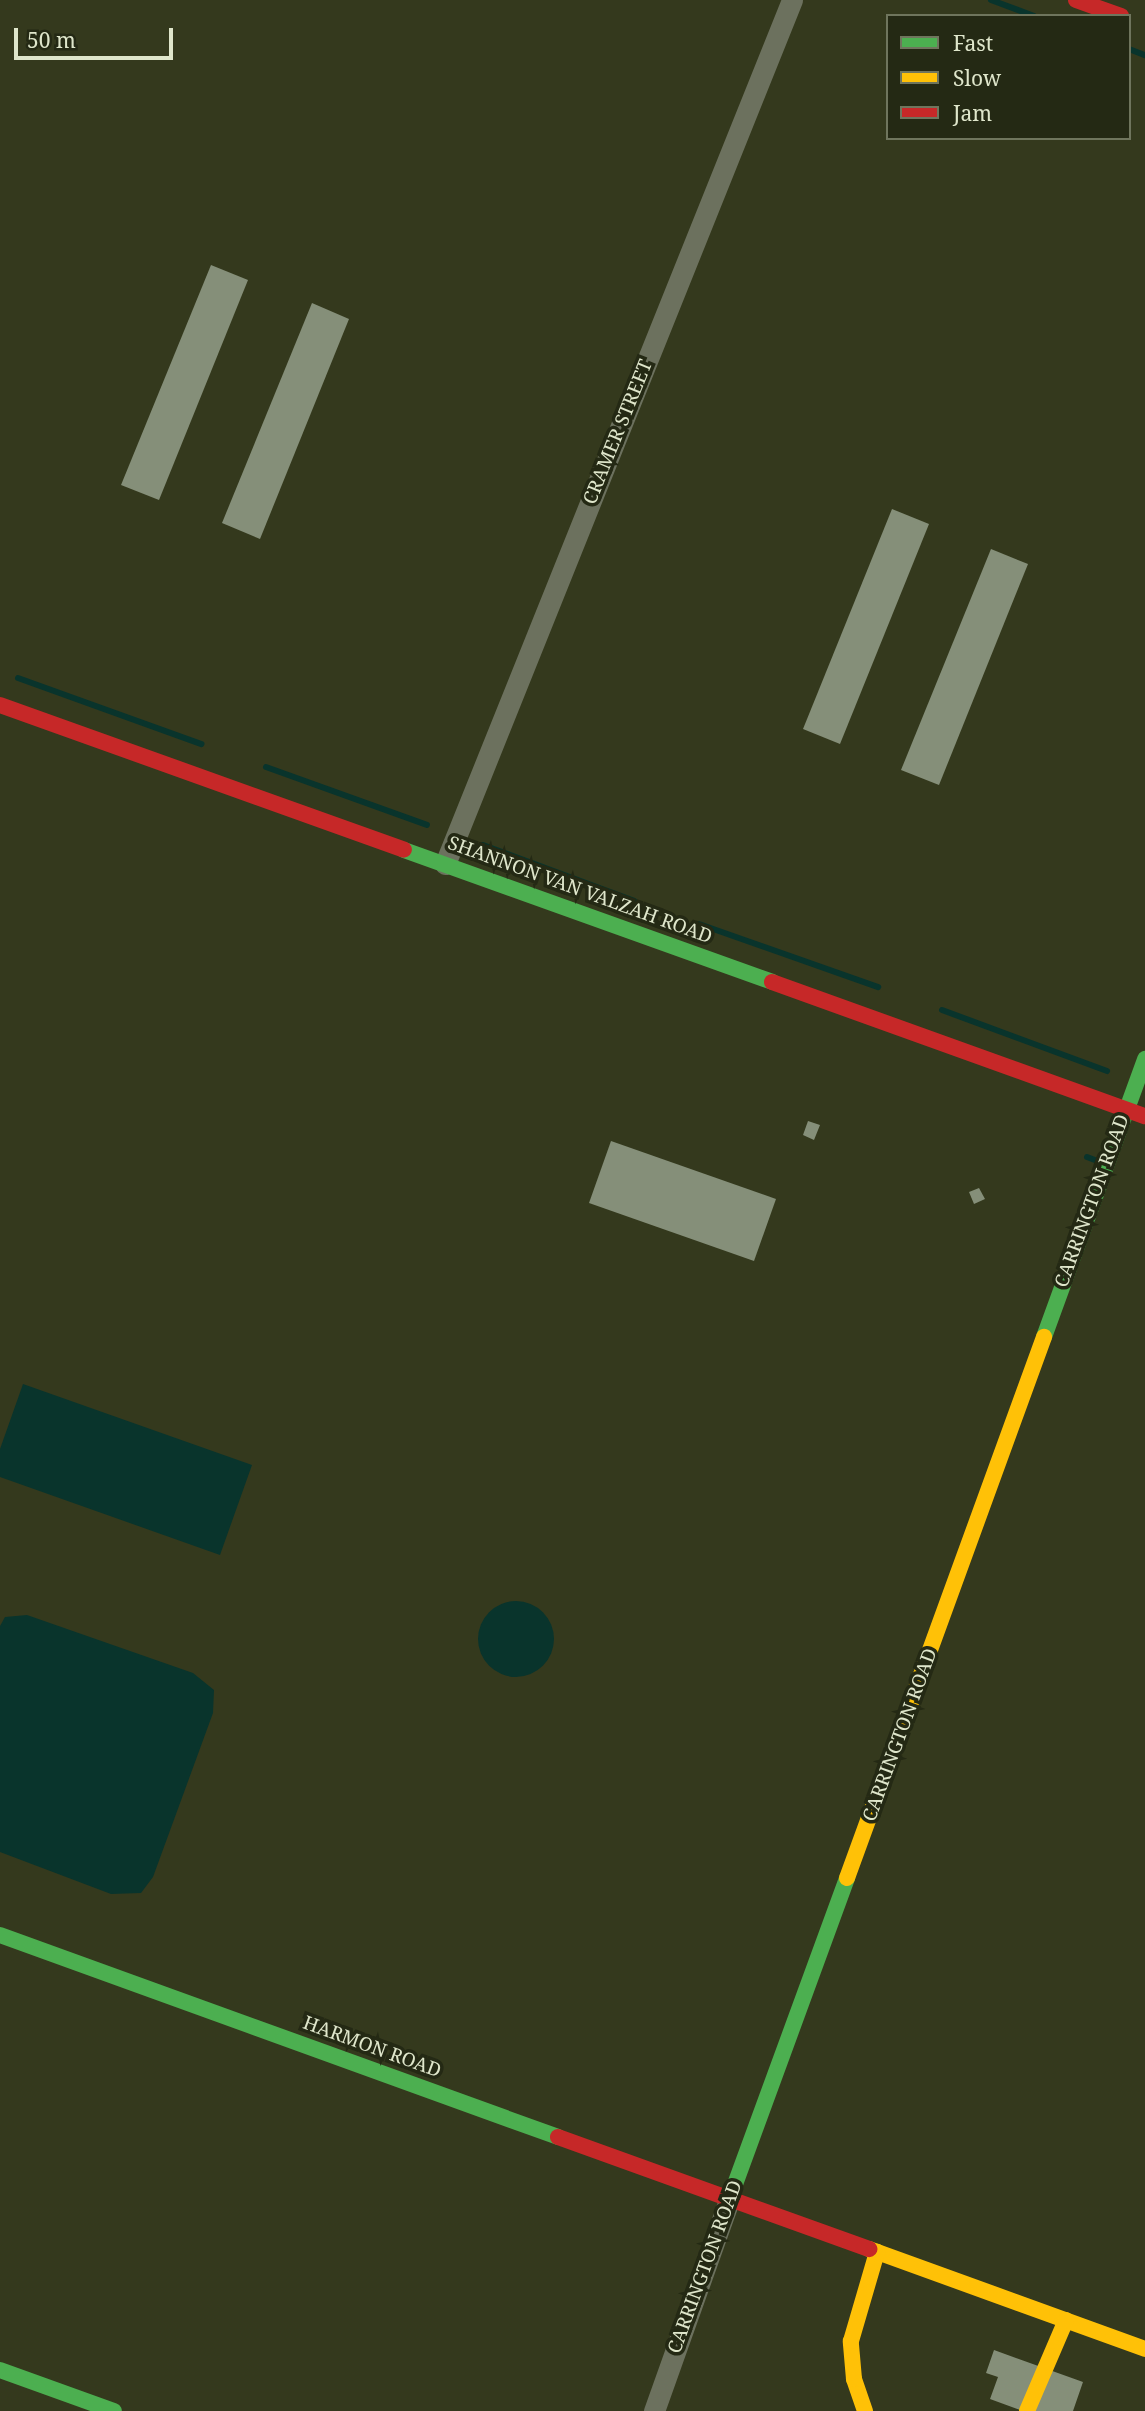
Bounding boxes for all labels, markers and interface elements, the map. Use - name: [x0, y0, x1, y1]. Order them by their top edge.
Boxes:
- scale bar: [18, 14, 177, 58]
- legend: [886, 14, 1131, 140]
- text: 50 m: [27, 26, 76, 54]
- text: Fast: [953, 29, 993, 57]
- text: Slow: [953, 64, 1001, 92]
- text: Jam: [953, 99, 992, 127]
- street label: CRAMER STREET: [579, 356, 657, 508]
- street label: SHANNON VAN VALZAH ROAD: [445, 831, 715, 949]
- street label: CARRINGTON ROAD: [1050, 1111, 1134, 1291]
- street label: CARRINGTON ROAD: [858, 1645, 942, 1825]
- street label: HARMON ROAD: [300, 2011, 444, 2083]
- street label: CARRINGTON ROAD: [663, 2177, 747, 2357]

